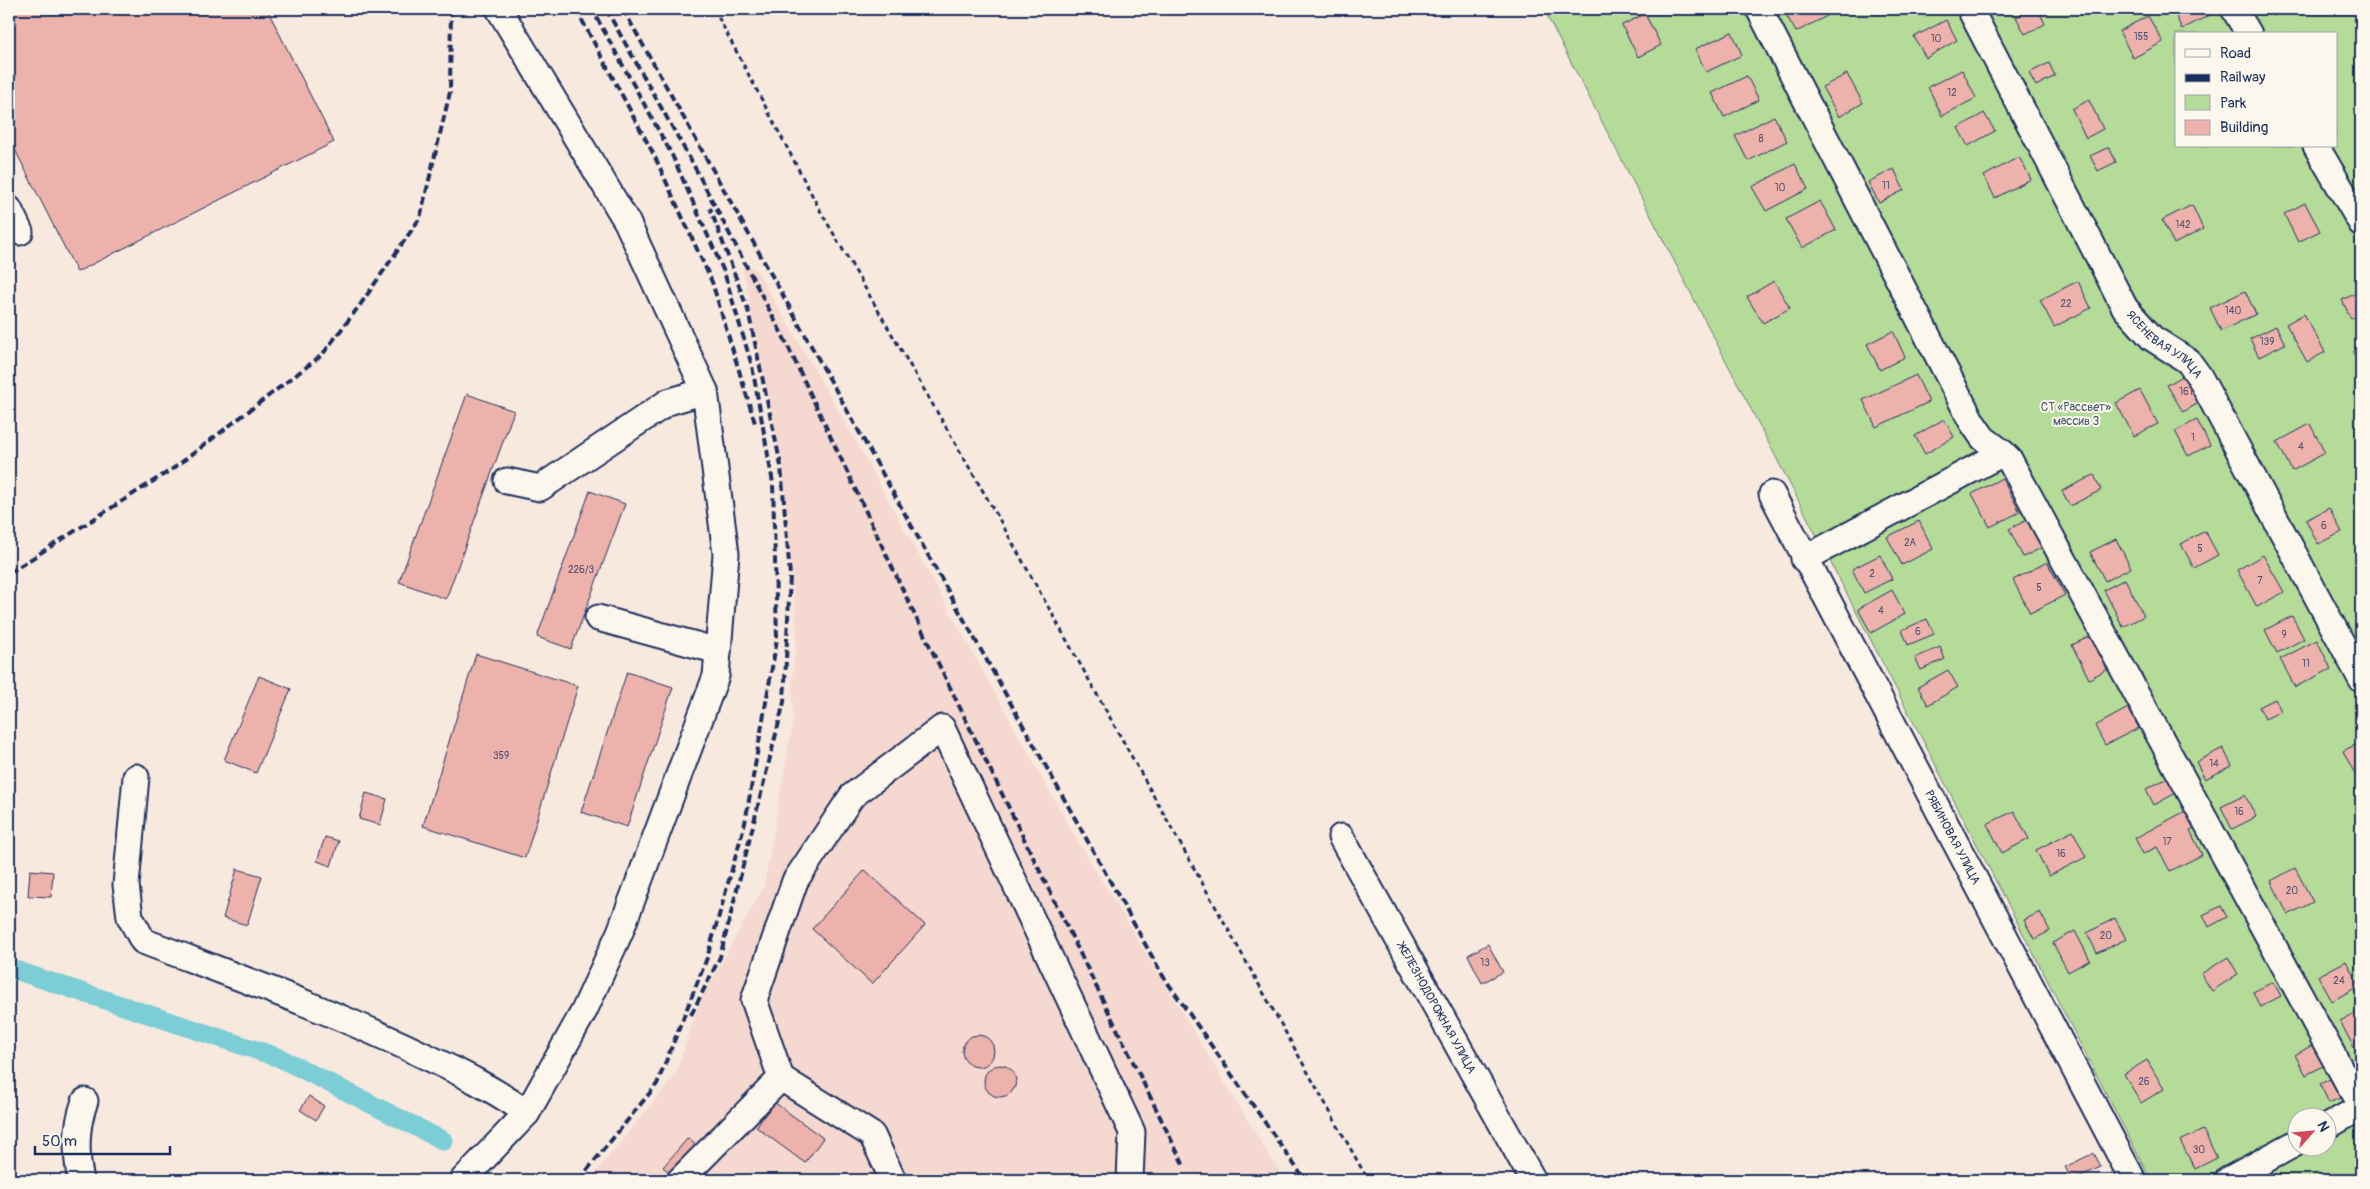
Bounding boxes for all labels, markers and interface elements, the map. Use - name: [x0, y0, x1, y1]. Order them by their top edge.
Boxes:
- house number: 155: [2134, 31, 2148, 43]
- legend: [2175, 32, 2338, 148]
- house number: 10: [1931, 33, 1942, 45]
- text: Road: [2220, 44, 2251, 63]
- text: Railway: [2220, 68, 2266, 87]
- house number: 12: [1947, 87, 1957, 99]
- text: Park: [2220, 94, 2247, 113]
- text: Building: [2220, 118, 2268, 137]
- house number: 8: [1758, 133, 1764, 145]
- house number: 11: [1882, 180, 1890, 192]
- house number: 10: [1775, 182, 1786, 194]
- house number: 142: [2175, 219, 2191, 231]
- house number: 22: [2060, 298, 2072, 310]
- house number: 140: [2225, 305, 2241, 317]
- street label: ЯСЕНЕВАЯ УЛИЦА: [2123, 307, 2206, 381]
- house number: 139: [2260, 336, 2274, 348]
- house number: 161: [2179, 386, 2193, 398]
- park label: СТ «Рассвет» массив 3: [2041, 400, 2111, 429]
- house number: 1: [2191, 432, 2195, 444]
- house number: 4: [2298, 441, 2304, 453]
- house number: 6: [2321, 520, 2327, 532]
- house number: 2А: [1904, 537, 1917, 549]
- house number: 5: [2197, 543, 2203, 555]
- house number: 226/3: [568, 564, 595, 576]
- house number: 2: [1869, 568, 1875, 580]
- house number: 7: [2257, 575, 2263, 587]
- house number: 5: [2036, 582, 2042, 594]
- house number: 4: [1878, 605, 1884, 617]
- house number: 6: [1915, 626, 1921, 638]
- house number: 9: [2281, 629, 2287, 641]
- house number: 11: [2302, 658, 2310, 670]
- house number: 359: [493, 750, 509, 762]
- house number: 14: [2209, 758, 2219, 770]
- street label: РЯБИНОВАЯ УЛИЦА: [1922, 788, 1984, 887]
- house number: 16: [2234, 806, 2244, 818]
- house number: 17: [2162, 836, 2172, 848]
- house number: 16: [2056, 848, 2066, 860]
- house number: 20: [2286, 885, 2298, 897]
- house number: 20: [2100, 930, 2112, 942]
- street label: ЖЕЛЕЗНОДОРОЖНАЯ УЛИЦА: [1393, 938, 1479, 1076]
- house number: 13: [1480, 957, 1490, 969]
- house number: 24: [2333, 975, 2345, 987]
- house number: 26: [2138, 1076, 2150, 1088]
- north arrow: [2288, 1106, 2338, 1156]
- text: N: [2313, 1118, 2333, 1134]
- scale bar: [35, 1124, 170, 1156]
- text: 50 m: [42, 1132, 77, 1151]
- house number: 30: [2193, 1144, 2205, 1156]

